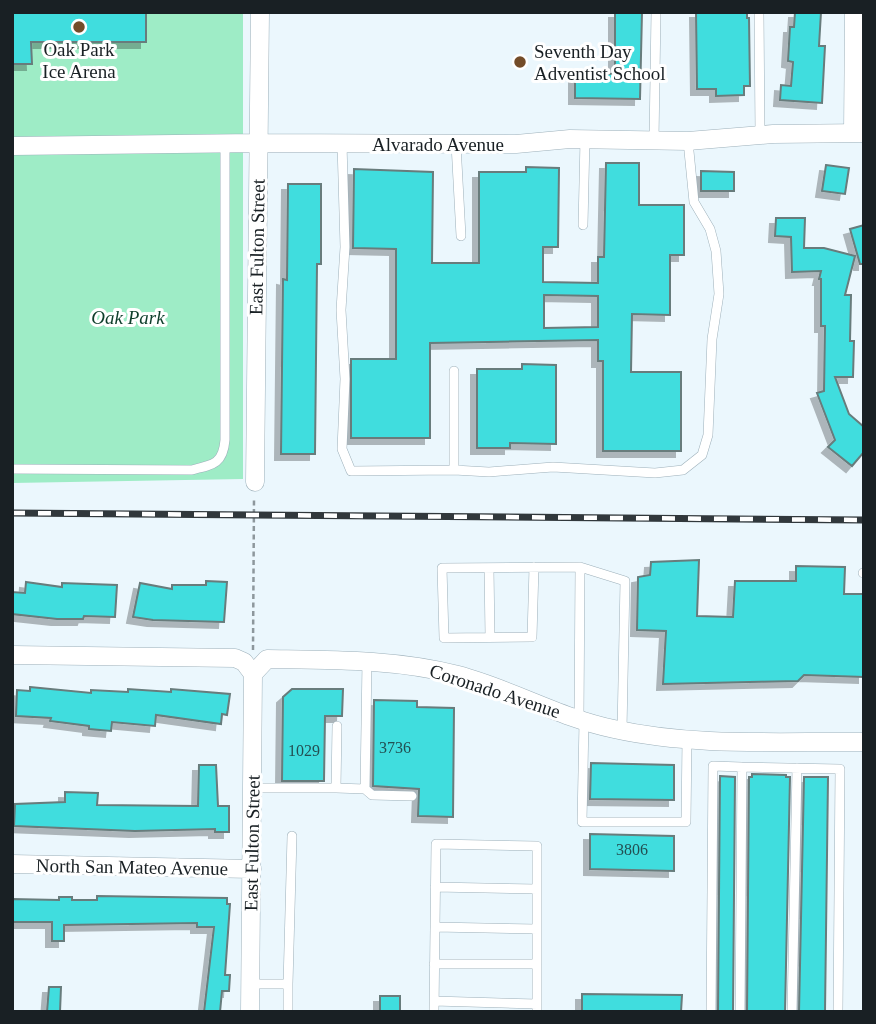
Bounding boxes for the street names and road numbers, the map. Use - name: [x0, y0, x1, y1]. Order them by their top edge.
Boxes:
- street label: Alvarado Avenue: [372, 134, 504, 155]
- street label: East Fulton Street: [245, 178, 269, 315]
- street label: Coronado Avenue: [427, 660, 563, 722]
- street label: East Fulton Street: [240, 774, 264, 911]
- street label: North San Mateo Avenue: [36, 855, 228, 879]

